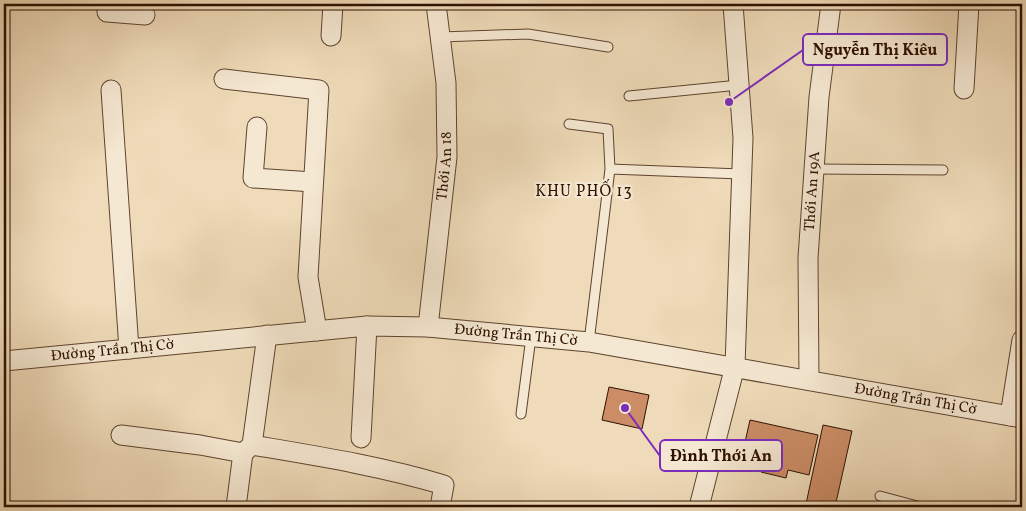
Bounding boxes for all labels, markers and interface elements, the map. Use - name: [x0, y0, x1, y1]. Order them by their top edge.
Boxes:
- callout: Nguyễn Thị Kiêu: [803, 34, 947, 65]
- text: Nguyễn Thị Kiêu: [813, 40, 937, 62]
- street label: Thới An 18: [432, 131, 458, 202]
- street label: Thới An 19A: [799, 150, 826, 232]
- district label: KHU PHỐ 13: [535, 179, 633, 203]
- street label: Đường Trần Thị Cờ: [453, 319, 579, 351]
- street label: Đường Trần Thị Cờ: [50, 334, 175, 367]
- street label: Đường Trần Thị Cờ: [853, 378, 979, 420]
- callout: Đình Thới An: [660, 440, 782, 471]
- text: Đình Thới An: [670, 446, 772, 468]

